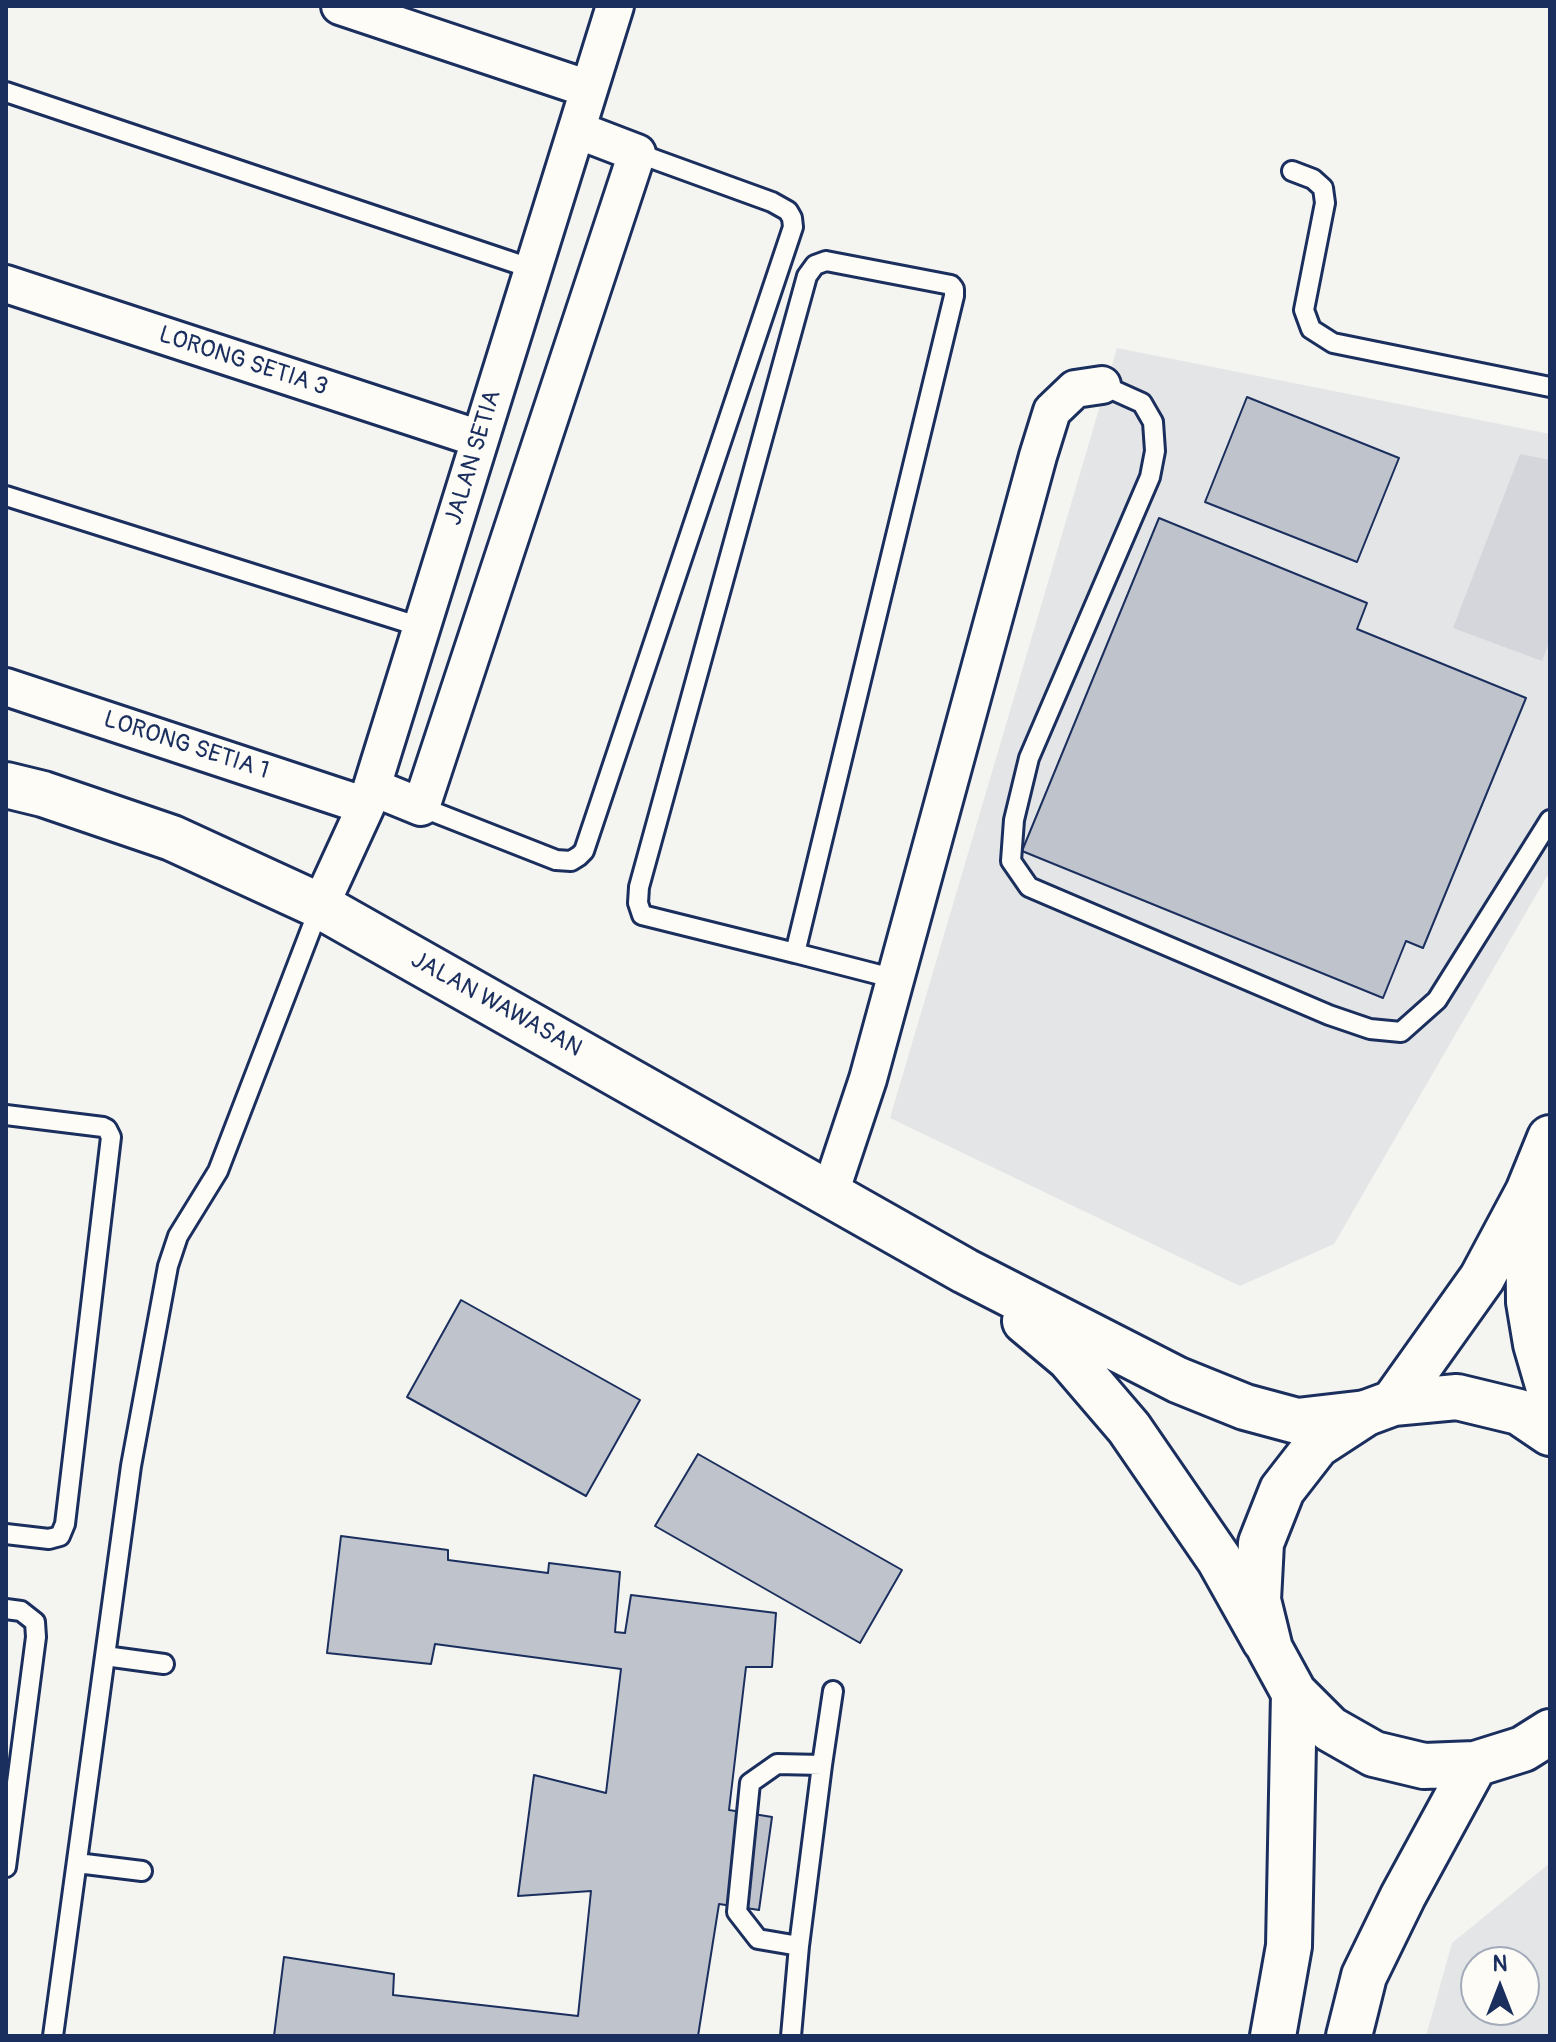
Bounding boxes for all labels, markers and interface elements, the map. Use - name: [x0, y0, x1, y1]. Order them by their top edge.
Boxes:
- street label: LORONG SETIA 3: [155, 321, 331, 403]
- street label: JALAN SETIA: [440, 387, 508, 529]
- street label: LORONG SETIA 1: [100, 706, 272, 786]
- street label: JALAN WAWASAN: [405, 946, 587, 1064]
- north arrow: [1460, 1946, 1540, 2026]
- text: N: [1493, 1950, 1507, 1978]

